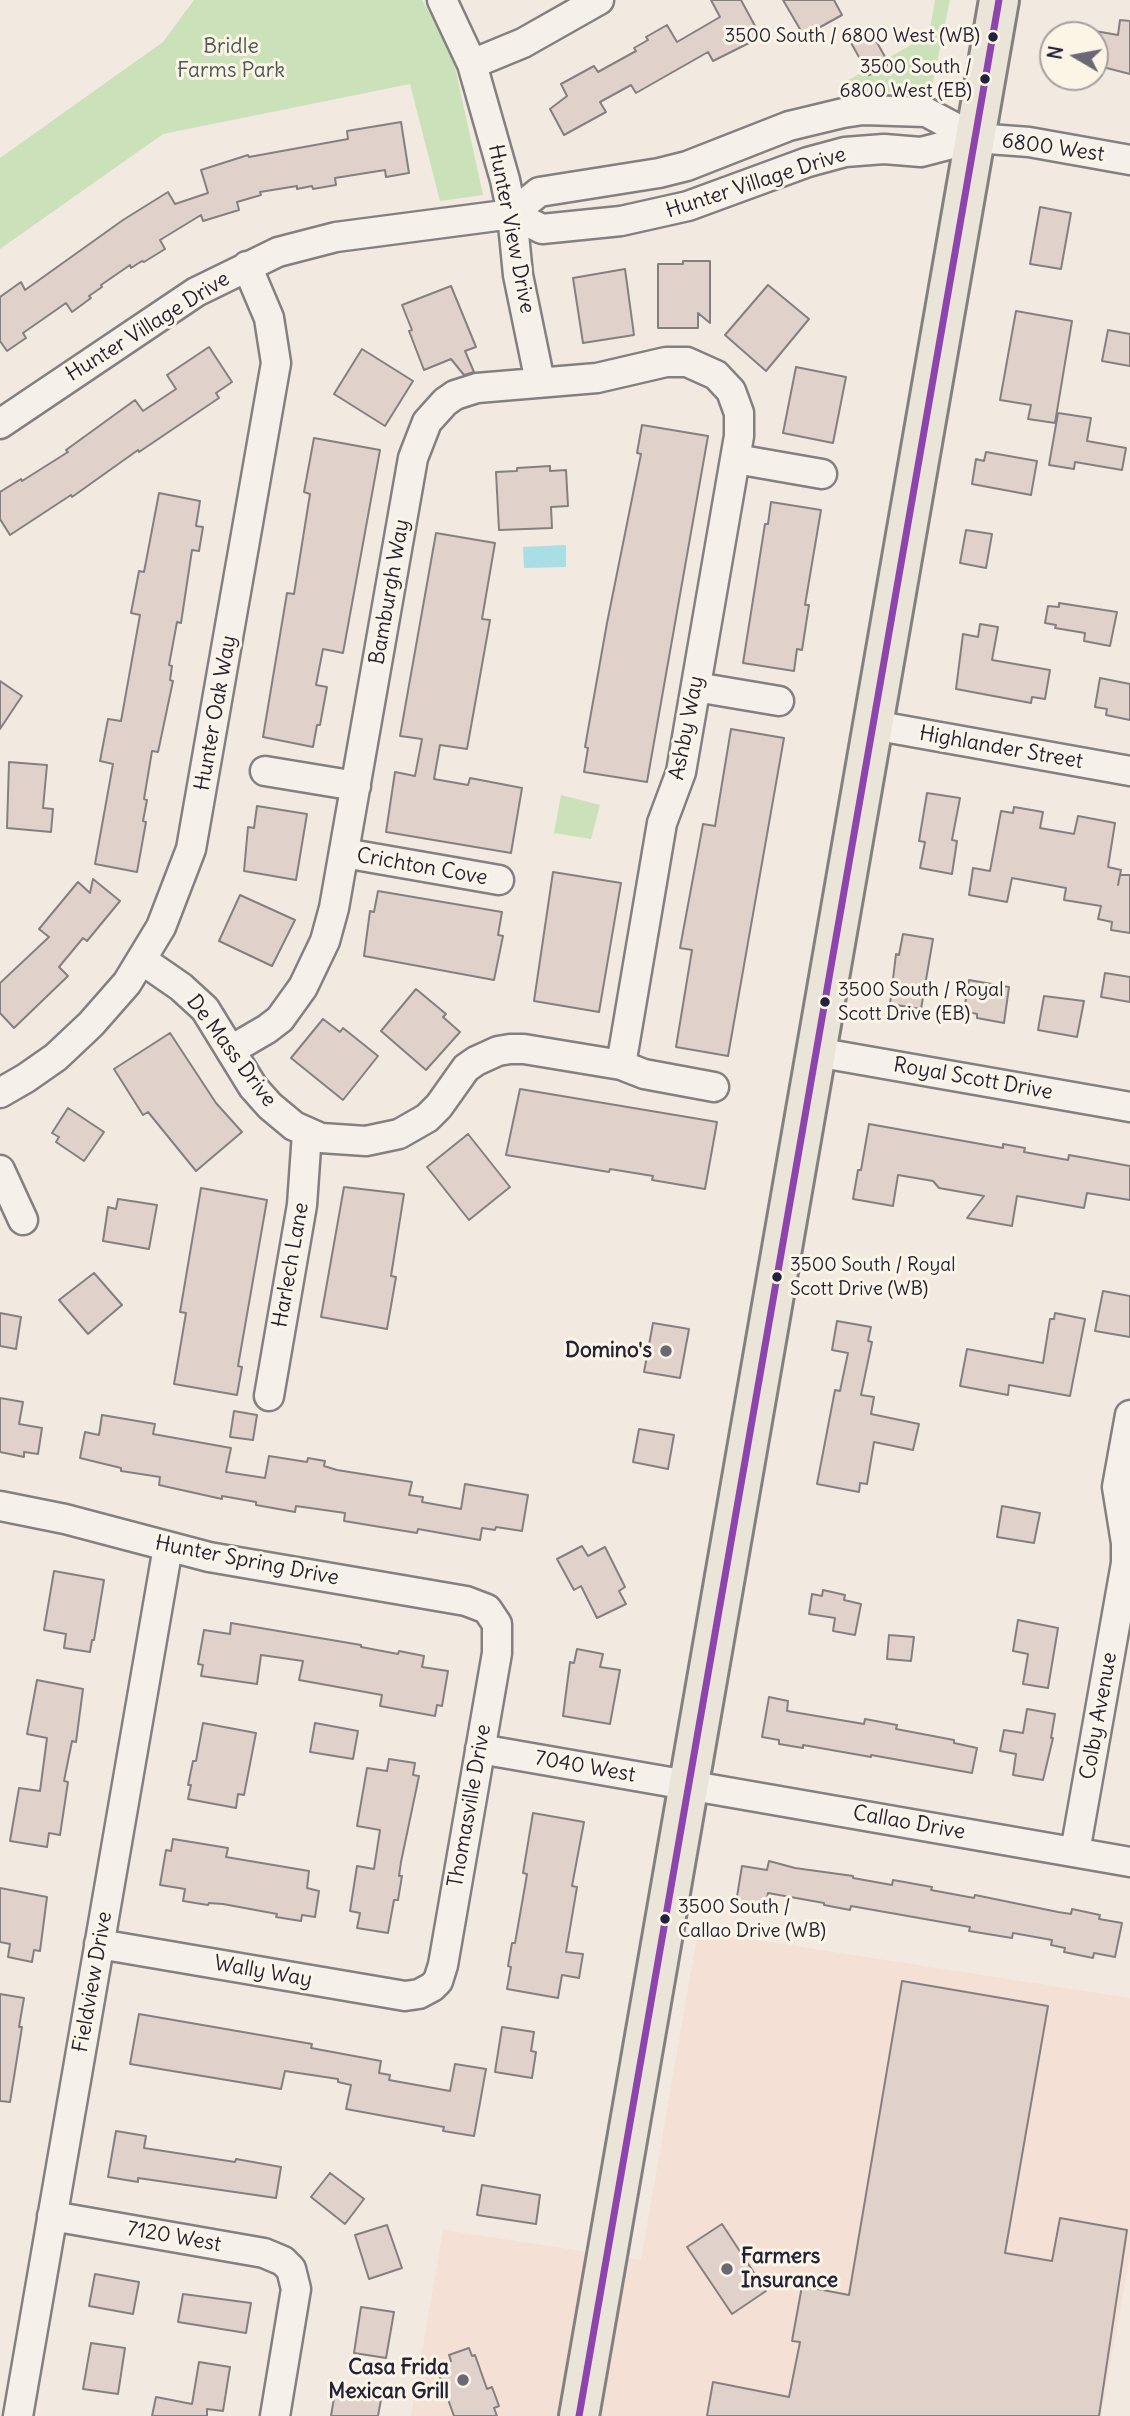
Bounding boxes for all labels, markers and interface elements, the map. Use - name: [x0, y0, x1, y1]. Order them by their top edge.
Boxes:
- north arrow: [1039, 21, 1109, 91]
- place label: 3500 South / 6800 West (WB): [724, 26, 980, 48]
- marker: 3500 South / 6800 West (WB): [986, 30, 1000, 44]
- park label: Bridle Farms Park: [177, 34, 285, 84]
- text: N: [1042, 44, 1068, 61]
- place label: 3500 South / 6800 West (EB): [839, 57, 972, 101]
- marker: 3500 South / 6800 West (EB): [978, 72, 992, 86]
- street label: 6800 West: [1000, 128, 1106, 168]
- street label: Hunter View Drive: [482, 142, 540, 316]
- street label: Hunter Village Drive: [663, 142, 849, 224]
- street label: Hunter Village Drive: [62, 267, 234, 387]
- street label: Bamburgh Way: [365, 517, 415, 667]
- street label: Hunter Oak Way: [190, 633, 242, 793]
- street label: Ashby Way: [665, 674, 709, 782]
- street label: Highlander Street: [917, 721, 1085, 775]
- street label: Crichton Cove: [355, 843, 489, 891]
- place label: 3500 South / Royal Scott Drive (EB): [838, 980, 1003, 1024]
- street label: De Mass Drive: [181, 990, 281, 1112]
- marker: 3500 South / Royal Scott Drive (EB): [818, 995, 832, 1009]
- street label: Royal Scott Drive: [891, 1053, 1055, 1105]
- street label: Harlech Lane: [268, 1201, 314, 1329]
- place label: 3500 South / Royal Scott Drive (WB): [790, 1255, 955, 1299]
- marker: 3500 South / Royal Scott Drive (WB): [770, 1270, 784, 1284]
- place label: Domino's: [565, 1338, 652, 1364]
- marker: Domino's: [658, 1343, 674, 1359]
- street label: Hunter Spring Drive: [153, 1531, 341, 1591]
- street label: Colby Avenue: [1075, 1650, 1123, 1782]
- street label: Thomasville Drive: [443, 1722, 497, 1890]
- street label: 7040 West: [533, 1746, 637, 1788]
- street label: Callao Drive: [851, 1801, 967, 1845]
- place label: 3500 South / Callao Drive (WB): [678, 1897, 826, 1941]
- street label: Fieldview Drive: [68, 1910, 118, 2054]
- marker: 3500 South / Callao Drive (WB): [658, 1912, 672, 1926]
- street label: Wally Way: [212, 1951, 314, 1993]
- street label: 7120 West: [125, 2216, 223, 2258]
- place label: Farmers Insurance: [741, 2244, 838, 2294]
- marker: Farmers Insurance: [719, 2261, 735, 2277]
- place label: Casa Frida Mexican Grill: [328, 2355, 449, 2405]
- marker: Casa Frida Mexican Grill: [455, 2372, 471, 2388]

